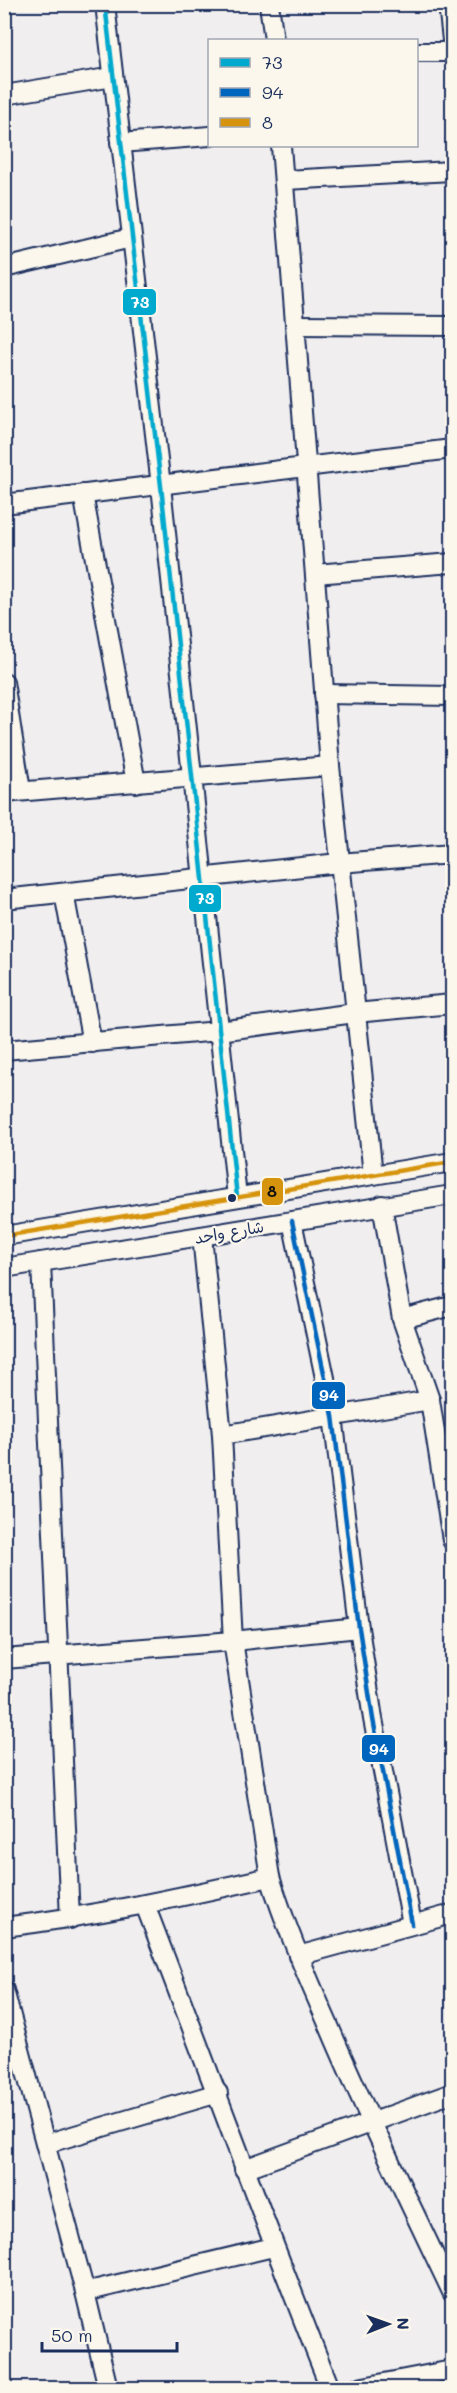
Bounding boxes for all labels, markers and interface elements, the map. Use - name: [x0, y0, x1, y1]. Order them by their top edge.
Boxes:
- legend: [208, 39, 418, 147]
- text: 73: [262, 50, 283, 74]
- text: 94: [262, 80, 284, 104]
- text: 8: [262, 110, 273, 134]
- line badge: 73: [122, 288, 157, 316]
- text: 73: [131, 291, 150, 312]
- line badge: 73: [188, 884, 222, 913]
- text: 73: [196, 887, 215, 908]
- line badge: 8: [261, 1177, 284, 1206]
- text: 8: [267, 1180, 277, 1201]
- unlabelled marker: [226, 1192, 238, 1204]
- street label: شارع واحد: [193, 1215, 266, 1250]
- line badge: 94: [311, 1381, 346, 1410]
- text: 94: [319, 1384, 339, 1405]
- line badge: 94: [361, 1734, 396, 1763]
- text: 94: [369, 1738, 389, 1759]
- north arrow: [358, 2294, 418, 2354]
- scale bar: [42, 2315, 177, 2353]
- text: N: [393, 2317, 414, 2330]
- text: 50 m: [51, 2323, 93, 2347]

